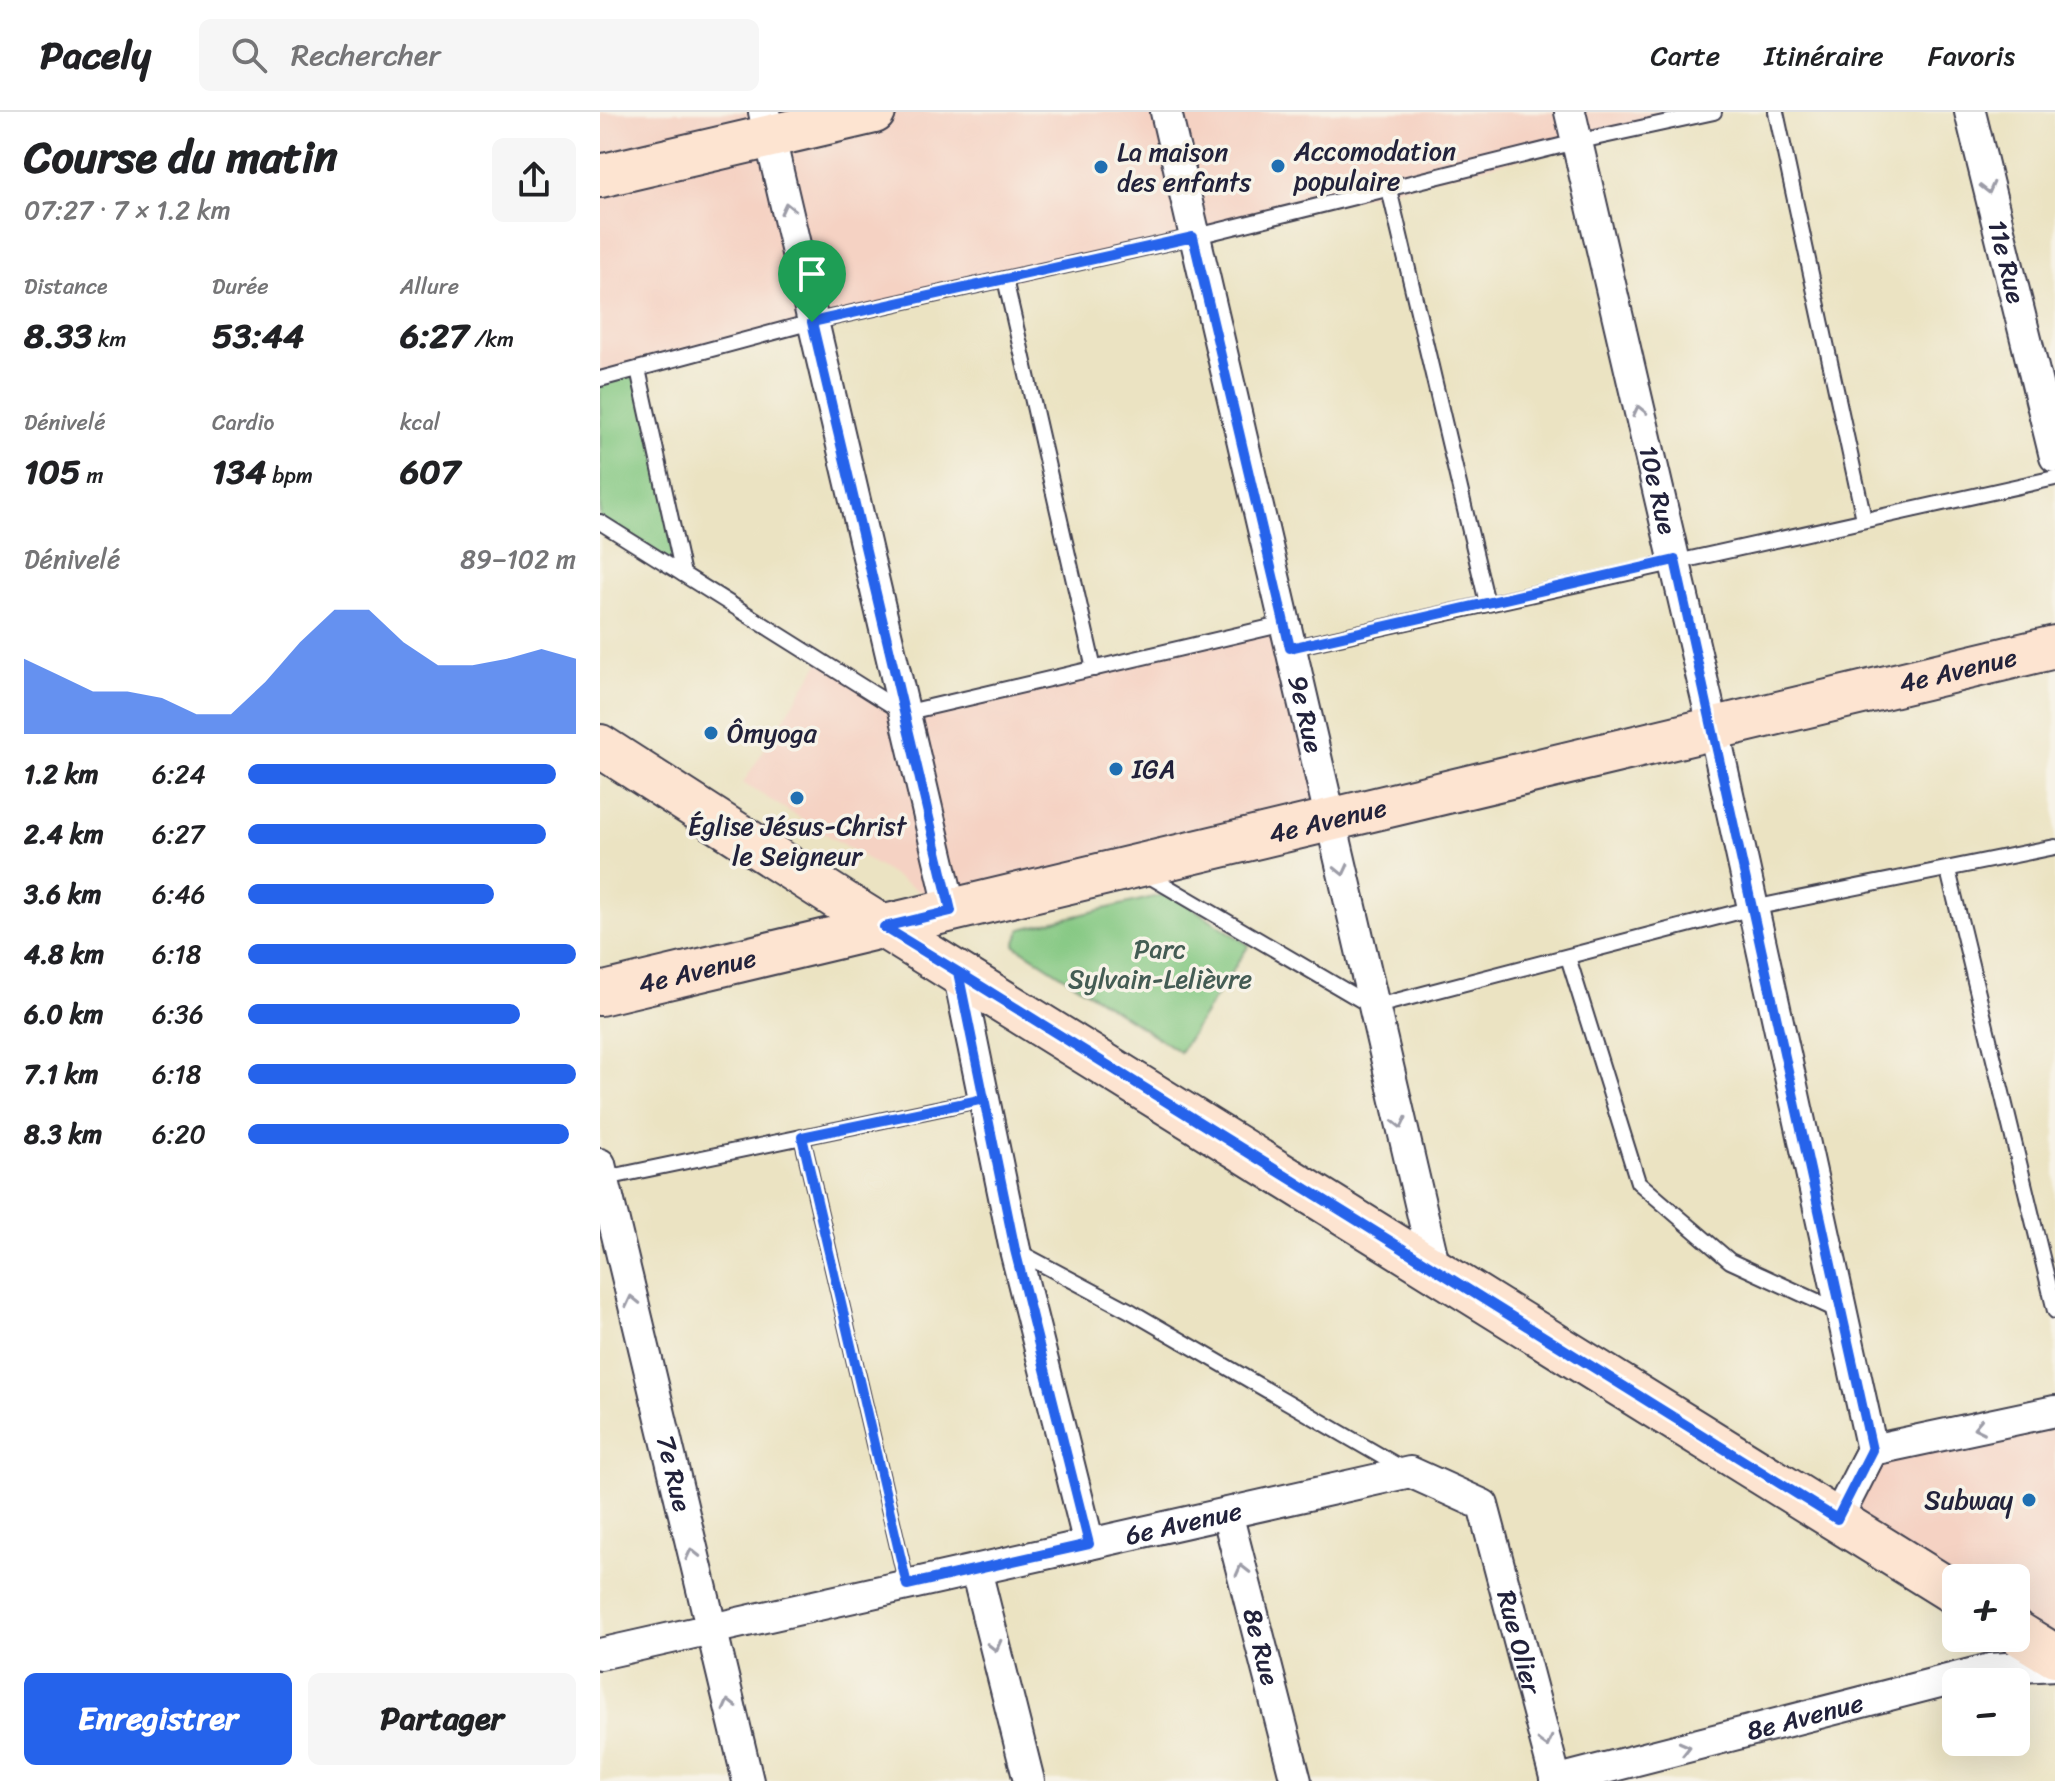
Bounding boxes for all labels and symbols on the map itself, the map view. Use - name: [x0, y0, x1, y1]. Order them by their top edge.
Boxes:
- place label: Accomodation populaire: [1293, 128, 1456, 204]
- place label: La maison des enfants: [1117, 129, 1252, 205]
- marker: Accomodation populaire: [1269, 157, 1287, 175]
- marker: La maison des enfants: [1092, 158, 1110, 176]
- one-way arrow: [1979, 180, 1996, 194]
- one-way arrow: [779, 202, 796, 216]
- street label: 11e Rue: [1974, 215, 2039, 309]
- pin: [778, 240, 846, 322]
- one-way arrow: [1632, 405, 1649, 418]
- street label: 10e Rue: [1625, 441, 1691, 539]
- street label: 4e Avenue: [1894, 634, 2022, 706]
- street label: 9e Rue: [1275, 671, 1337, 758]
- place label: Ômyoga: [727, 710, 818, 756]
- marker: Ômyoga: [702, 724, 720, 742]
- place label: IGA: [1131, 746, 1175, 792]
- marker: IGA: [1107, 760, 1125, 778]
- street label: 4e Avenue: [1264, 784, 1391, 857]
- marker: Église Jésus-Christ le Seigneur: [788, 789, 806, 807]
- place label: Église Jésus-Christ le Seigneur: [688, 803, 908, 879]
- one-way arrow: [1333, 863, 1350, 876]
- park label: Parc Sylvain-Lelièvre: [1068, 926, 1252, 1002]
- street label: 4e Avenue: [633, 934, 761, 1007]
- one-way arrow: [1391, 1116, 1408, 1130]
- one-way arrow: [624, 1294, 641, 1308]
- one-way arrow: [1972, 1418, 1986, 1435]
- street label: 7e Rue: [643, 1430, 706, 1517]
- place label: Subway: [1924, 1477, 2014, 1523]
- street label: 6e Avenue: [1120, 1487, 1246, 1558]
- marker: Subway: [2020, 1491, 2038, 1509]
- one-way arrow: [684, 1547, 701, 1561]
- one-way arrow: [1234, 1563, 1251, 1577]
- street label: Rue Olier: [1484, 1585, 1555, 1700]
- street label: 8e Rue: [1229, 1603, 1294, 1691]
- one-way arrow: [985, 1638, 1002, 1652]
- street label: 8e Avenue: [1741, 1679, 1869, 1754]
- one-way arrow: [721, 1699, 738, 1713]
- one-way arrow: [1537, 1735, 1553, 1749]
- one-way arrow: [1678, 1740, 1692, 1757]

